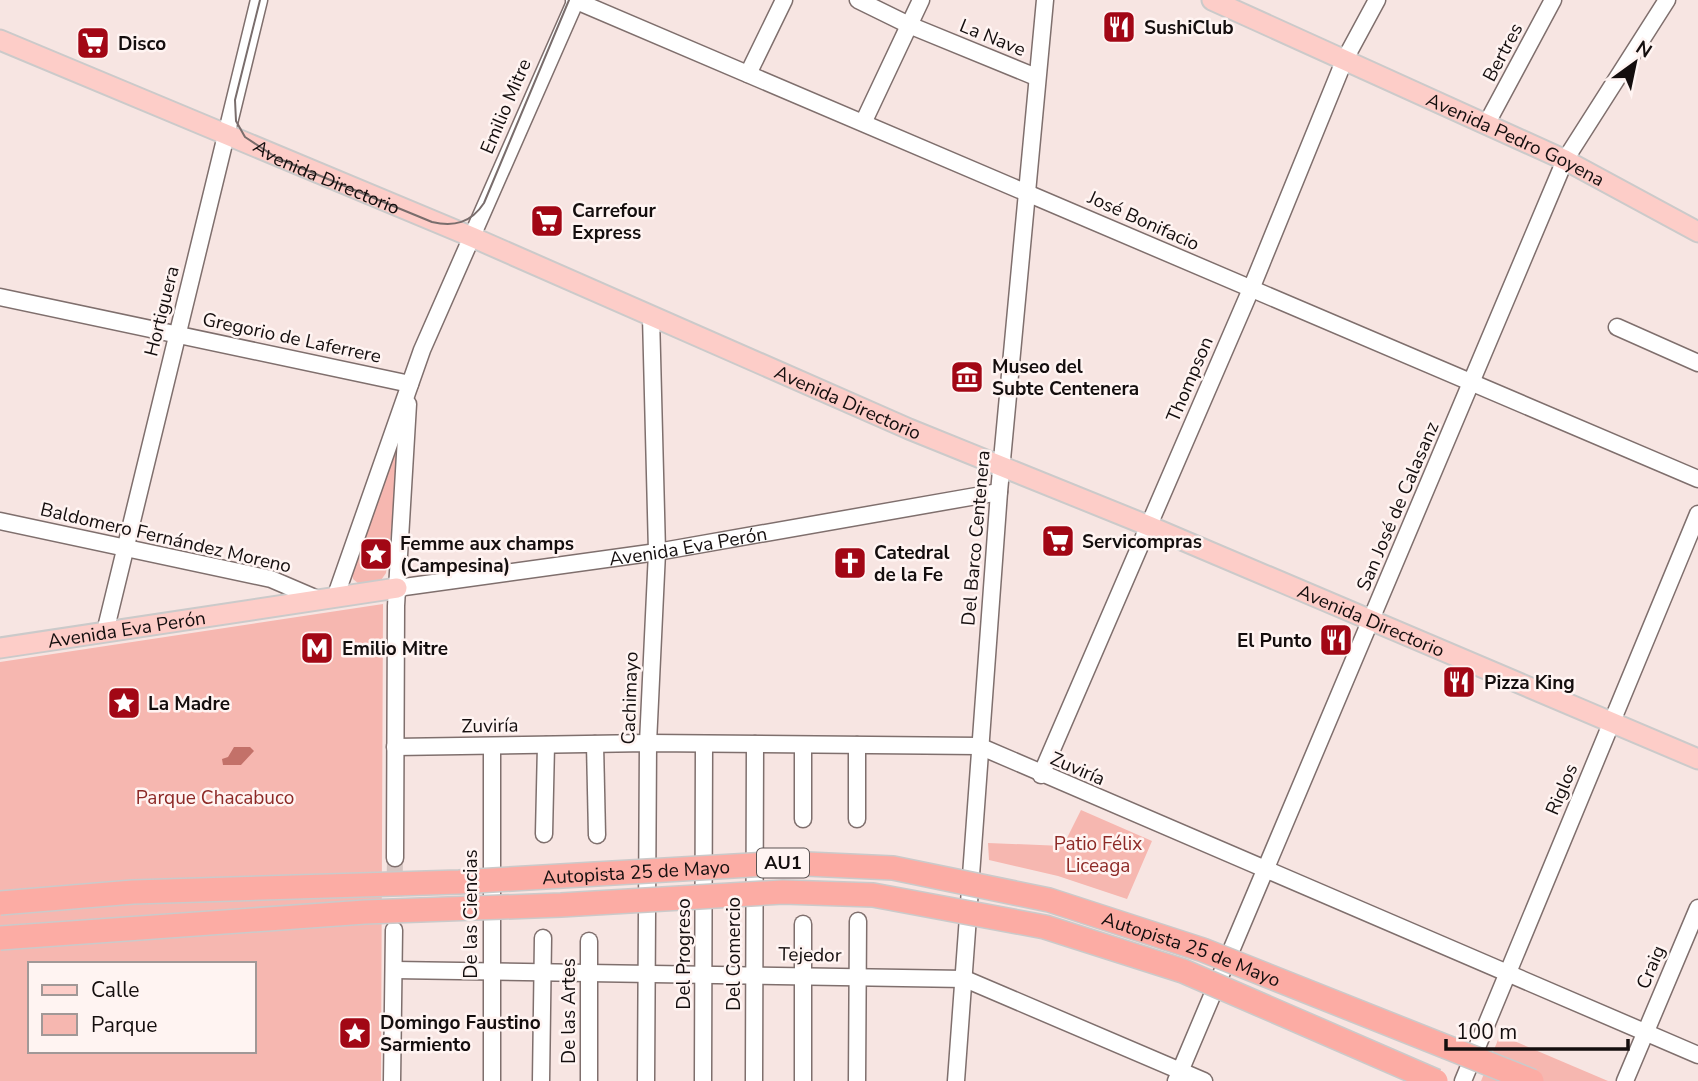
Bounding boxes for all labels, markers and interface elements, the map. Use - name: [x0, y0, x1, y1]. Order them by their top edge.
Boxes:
- restaurant icon: SushiClub: [1100, 8, 1138, 46]
- street label: La Nave: [956, 13, 1030, 63]
- place label: SushiClub: [1144, 15, 1234, 41]
- street label: Bertres: [1477, 19, 1529, 86]
- supermarket icon: Disco: [74, 24, 112, 62]
- north arrow: [1600, 28, 1670, 98]
- place label: Disco: [118, 31, 166, 57]
- text: N: [1631, 35, 1657, 64]
- street label: Emilio Mitre: [474, 55, 538, 158]
- street label: Avenida Pedro Goyena: [1422, 87, 1609, 193]
- street label: Avenida Directorio: [248, 134, 404, 221]
- street label: José Bonifacio: [1083, 184, 1203, 257]
- place label: Carrefour Express: [572, 198, 657, 246]
- supermarket icon: Carrefour Express: [528, 202, 566, 240]
- street label: Hortiguera: [138, 263, 186, 359]
- street label: Gregorio de Laferrere: [200, 306, 383, 370]
- street label: Thompson: [1160, 333, 1220, 426]
- place label: Museo del Subte Centenera: [992, 354, 1139, 402]
- museum icon: Museo del Subte Centenera: [948, 358, 986, 396]
- street label: Avenida Directorio: [770, 359, 925, 446]
- street label: San José de Calasanz: [1351, 418, 1445, 595]
- street label: Del Barco Centenera: [955, 449, 997, 627]
- street label: Baldomero Fernández Moreno: [38, 496, 294, 580]
- street label: Avenida Eva Perón: [608, 521, 769, 572]
- supermarket icon: Servicompras: [1039, 522, 1077, 560]
- place label: Servicompras: [1082, 529, 1202, 555]
- place label: Femme aux champs (Campesina): [400, 531, 574, 579]
- place icon: Femme aux champs (Campesina): [357, 535, 395, 573]
- place label: Catedral de la Fe: [874, 540, 950, 588]
- church icon: Catedral de la Fe: [831, 544, 869, 582]
- street label: Avenida Directorio: [1293, 578, 1448, 664]
- street label: Avenida Eva Perón: [46, 605, 208, 655]
- restaurant icon: El Punto: [1317, 621, 1355, 659]
- place label: El Punto: [1237, 628, 1312, 654]
- metro station icon: Emilio Mitre: [298, 629, 336, 667]
- place label: Emilio Mitre: [342, 636, 448, 662]
- street label: Cachimayo: [615, 651, 645, 745]
- restaurant icon: Pizza King: [1440, 663, 1478, 701]
- place label: Pizza King: [1484, 670, 1575, 696]
- place icon: La Madre: [105, 684, 143, 722]
- place label: La Madre: [148, 691, 230, 717]
- street label: Zuviría: [461, 713, 519, 739]
- street label: Zuviría: [1046, 746, 1109, 792]
- street label: Riglos: [1540, 760, 1584, 819]
- park label: Parque Chacabuco: [136, 785, 294, 811]
- park label: Patio Félix Liceaga: [1054, 831, 1142, 879]
- road number: AU1: [757, 848, 809, 878]
- street label: De las Ciencias: [458, 849, 484, 979]
- street label: Autopista 25 de Mayo: [542, 854, 731, 891]
- street label: Del Comercio: [721, 897, 747, 1011]
- street label: Del Progreso: [671, 898, 697, 1010]
- street label: Autopista 25 de Mayo: [1098, 906, 1284, 994]
- street label: Tejedor: [778, 941, 842, 969]
- street label: Craig: [1630, 942, 1672, 993]
- street label: De las Artes: [556, 958, 582, 1064]
- legend: [28, 962, 256, 1053]
- text: Calle: [91, 976, 139, 1004]
- scale bar: [1446, 1007, 1628, 1052]
- place label: Domingo Faustino Sarmiento: [380, 1010, 541, 1058]
- text: Parque: [91, 1011, 158, 1039]
- place icon: Domingo Faustino Sarmiento: [336, 1014, 374, 1052]
- text: 100 m: [1456, 1018, 1517, 1046]

